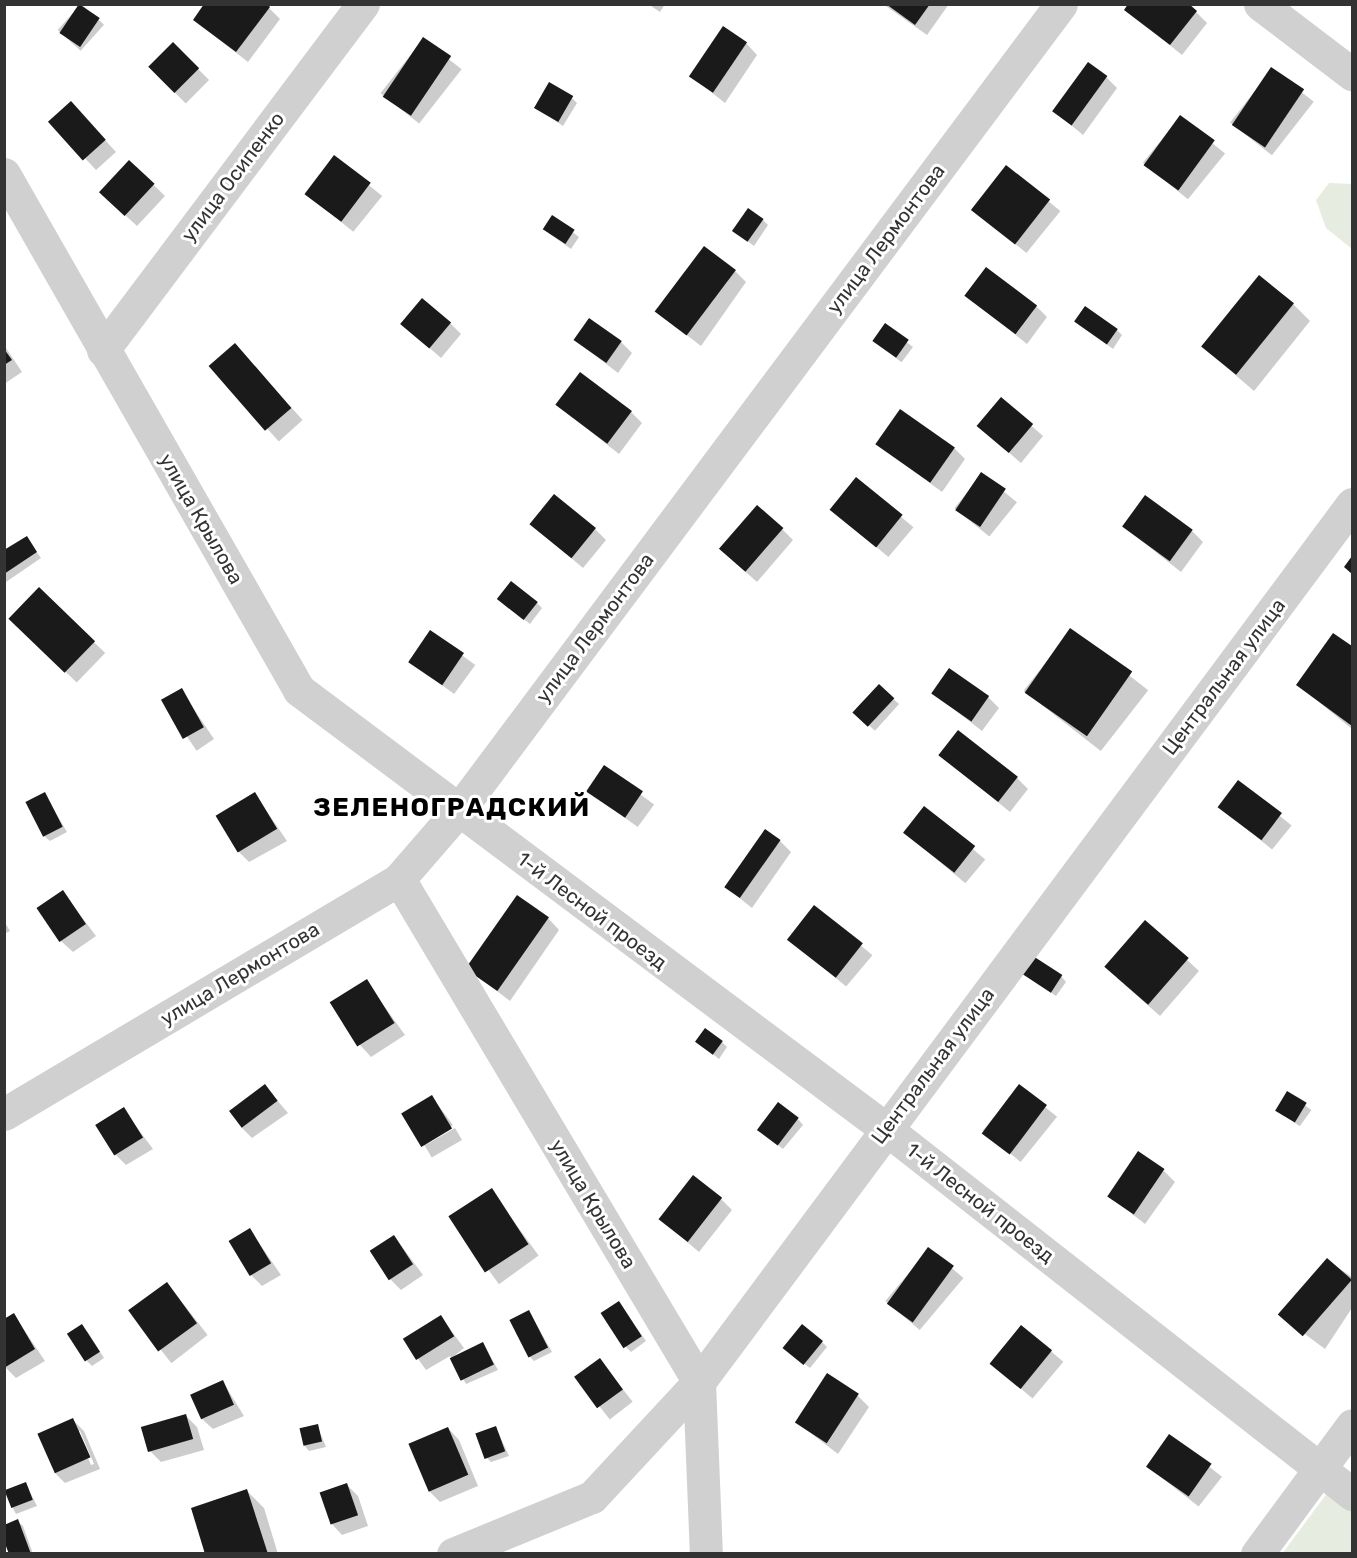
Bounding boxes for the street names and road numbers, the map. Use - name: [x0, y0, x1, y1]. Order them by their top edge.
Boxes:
- street label: улица Осипенко: [176, 107, 290, 247]
- street label: улица Лермонтова: [822, 160, 950, 318]
- street label: улица Крылова: [154, 450, 248, 588]
- street label: улица Лермонтова: [531, 549, 659, 707]
- street label: Центральная улица: [1157, 594, 1291, 760]
- street label: 1-й Лесной проезд: [512, 847, 672, 975]
- street label: улица Лермонтова: [156, 917, 324, 1031]
- street label: Центральная улица: [866, 983, 1000, 1149]
- street label: улица Крылова: [545, 1135, 641, 1273]
- street label: 1-й Лесной проезд: [901, 1138, 1059, 1268]

